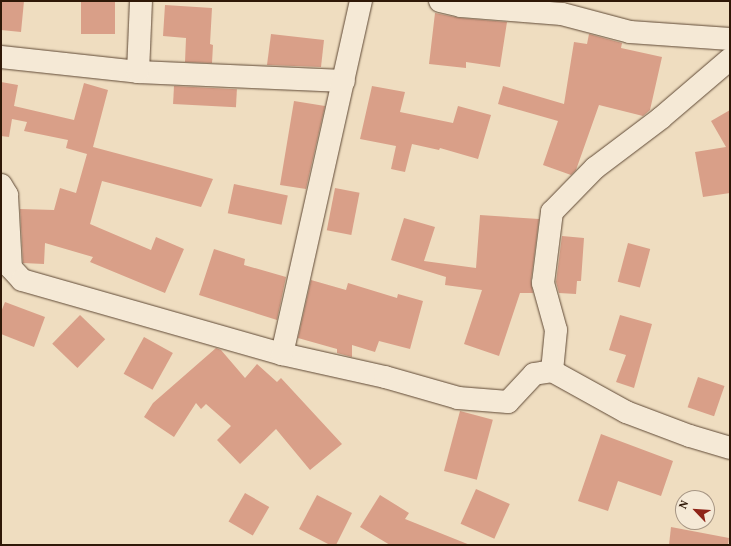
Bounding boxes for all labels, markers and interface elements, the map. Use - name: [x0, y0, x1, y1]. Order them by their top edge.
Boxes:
- north arrow: [675, 490, 715, 530]
- text: N: [676, 498, 693, 512]

